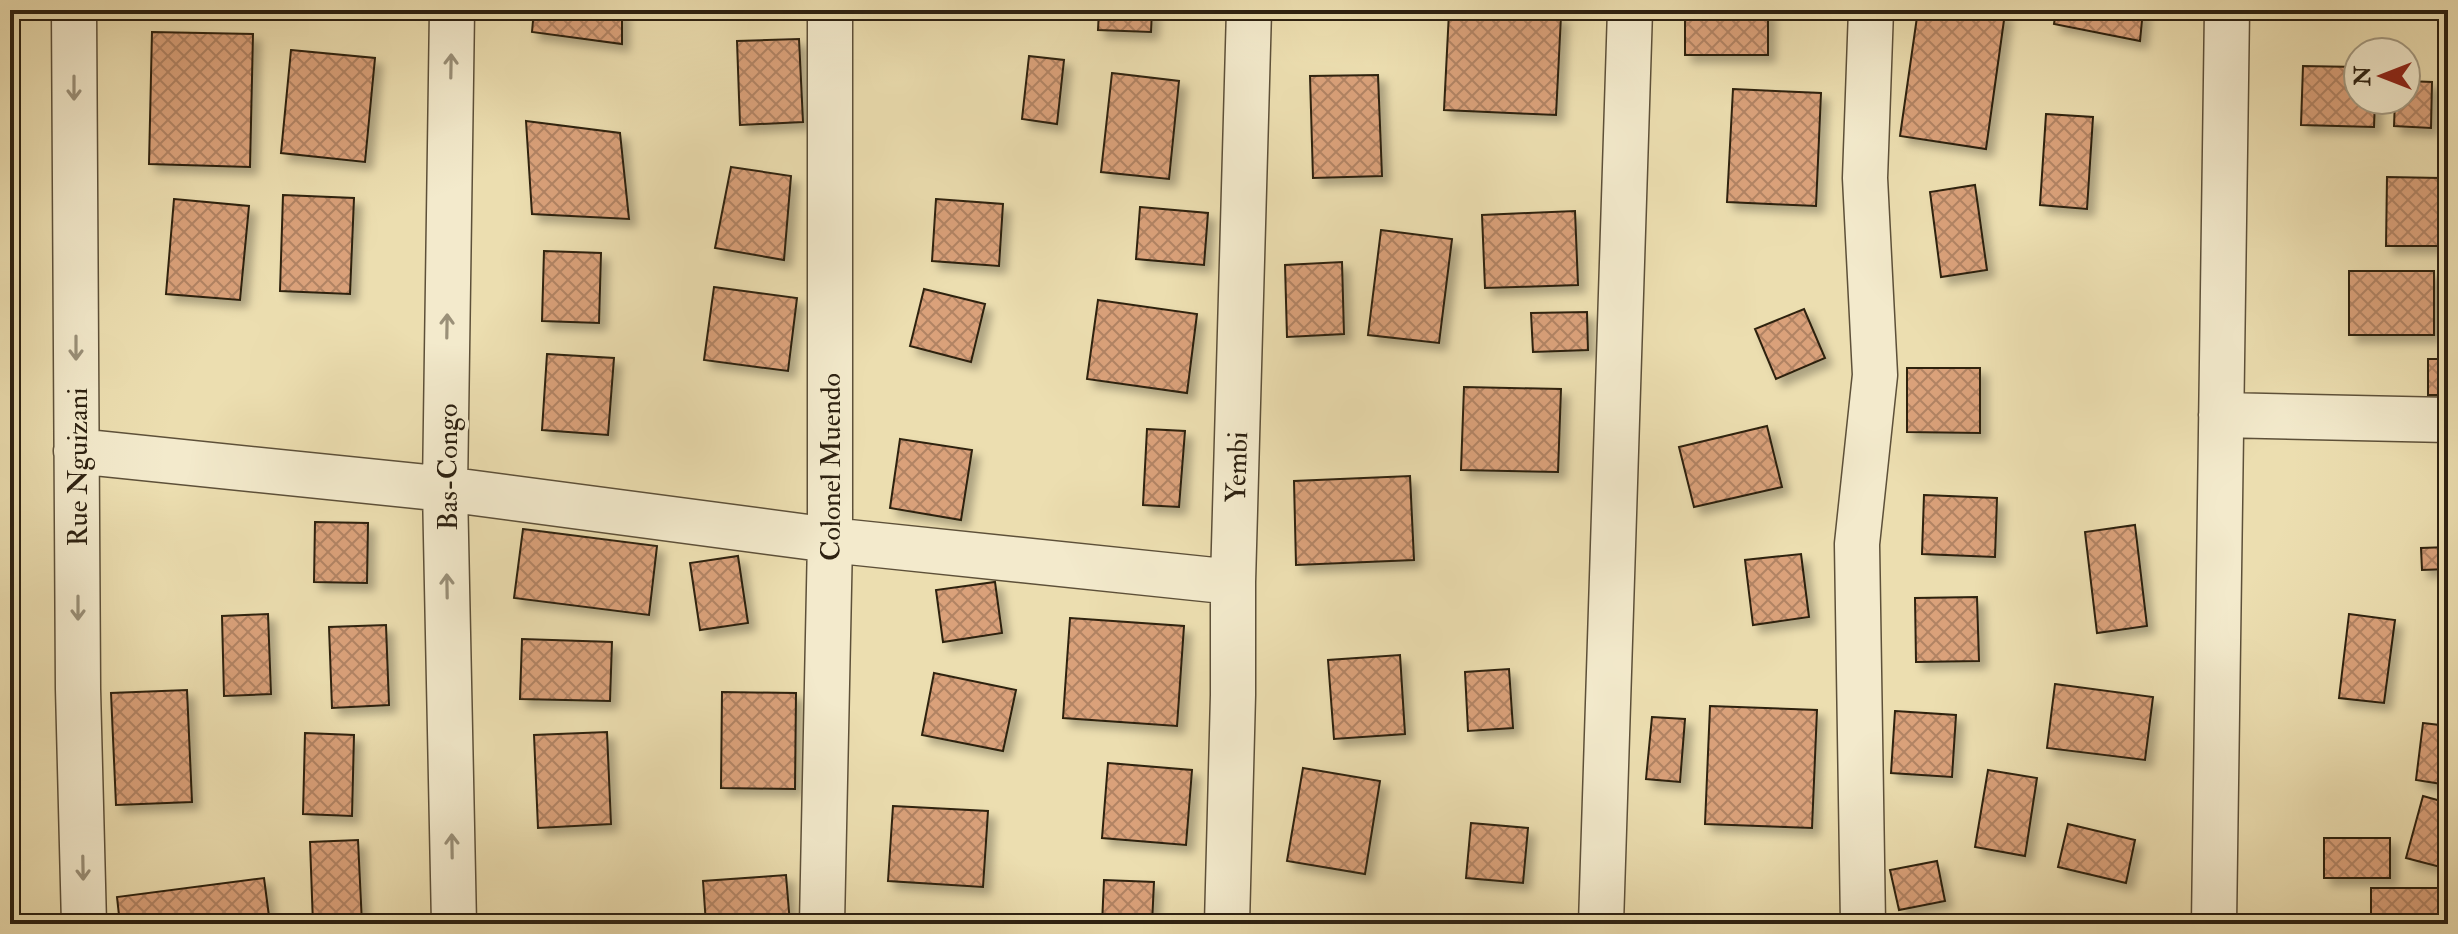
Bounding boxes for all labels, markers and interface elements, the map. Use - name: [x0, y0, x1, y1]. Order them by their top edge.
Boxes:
- north arrow: [2342, 36, 2422, 116]
- one-way arrow: [443, 53, 459, 80]
- text: N: [2349, 66, 2377, 87]
- one-way arrow: [66, 74, 82, 101]
- one-way arrow: [440, 313, 455, 340]
- one-way arrow: [68, 334, 84, 361]
- street label: Colonel Muendo: [814, 373, 849, 561]
- street label: Rue Nguizani: [61, 387, 96, 547]
- street label: Bas-Congo: [431, 404, 466, 530]
- street label: Yembi: [1219, 431, 1256, 503]
- one-way arrow: [440, 573, 455, 600]
- one-way arrow: [70, 594, 86, 621]
- one-way arrow: [445, 833, 460, 860]
- one-way arrow: [75, 854, 90, 881]

